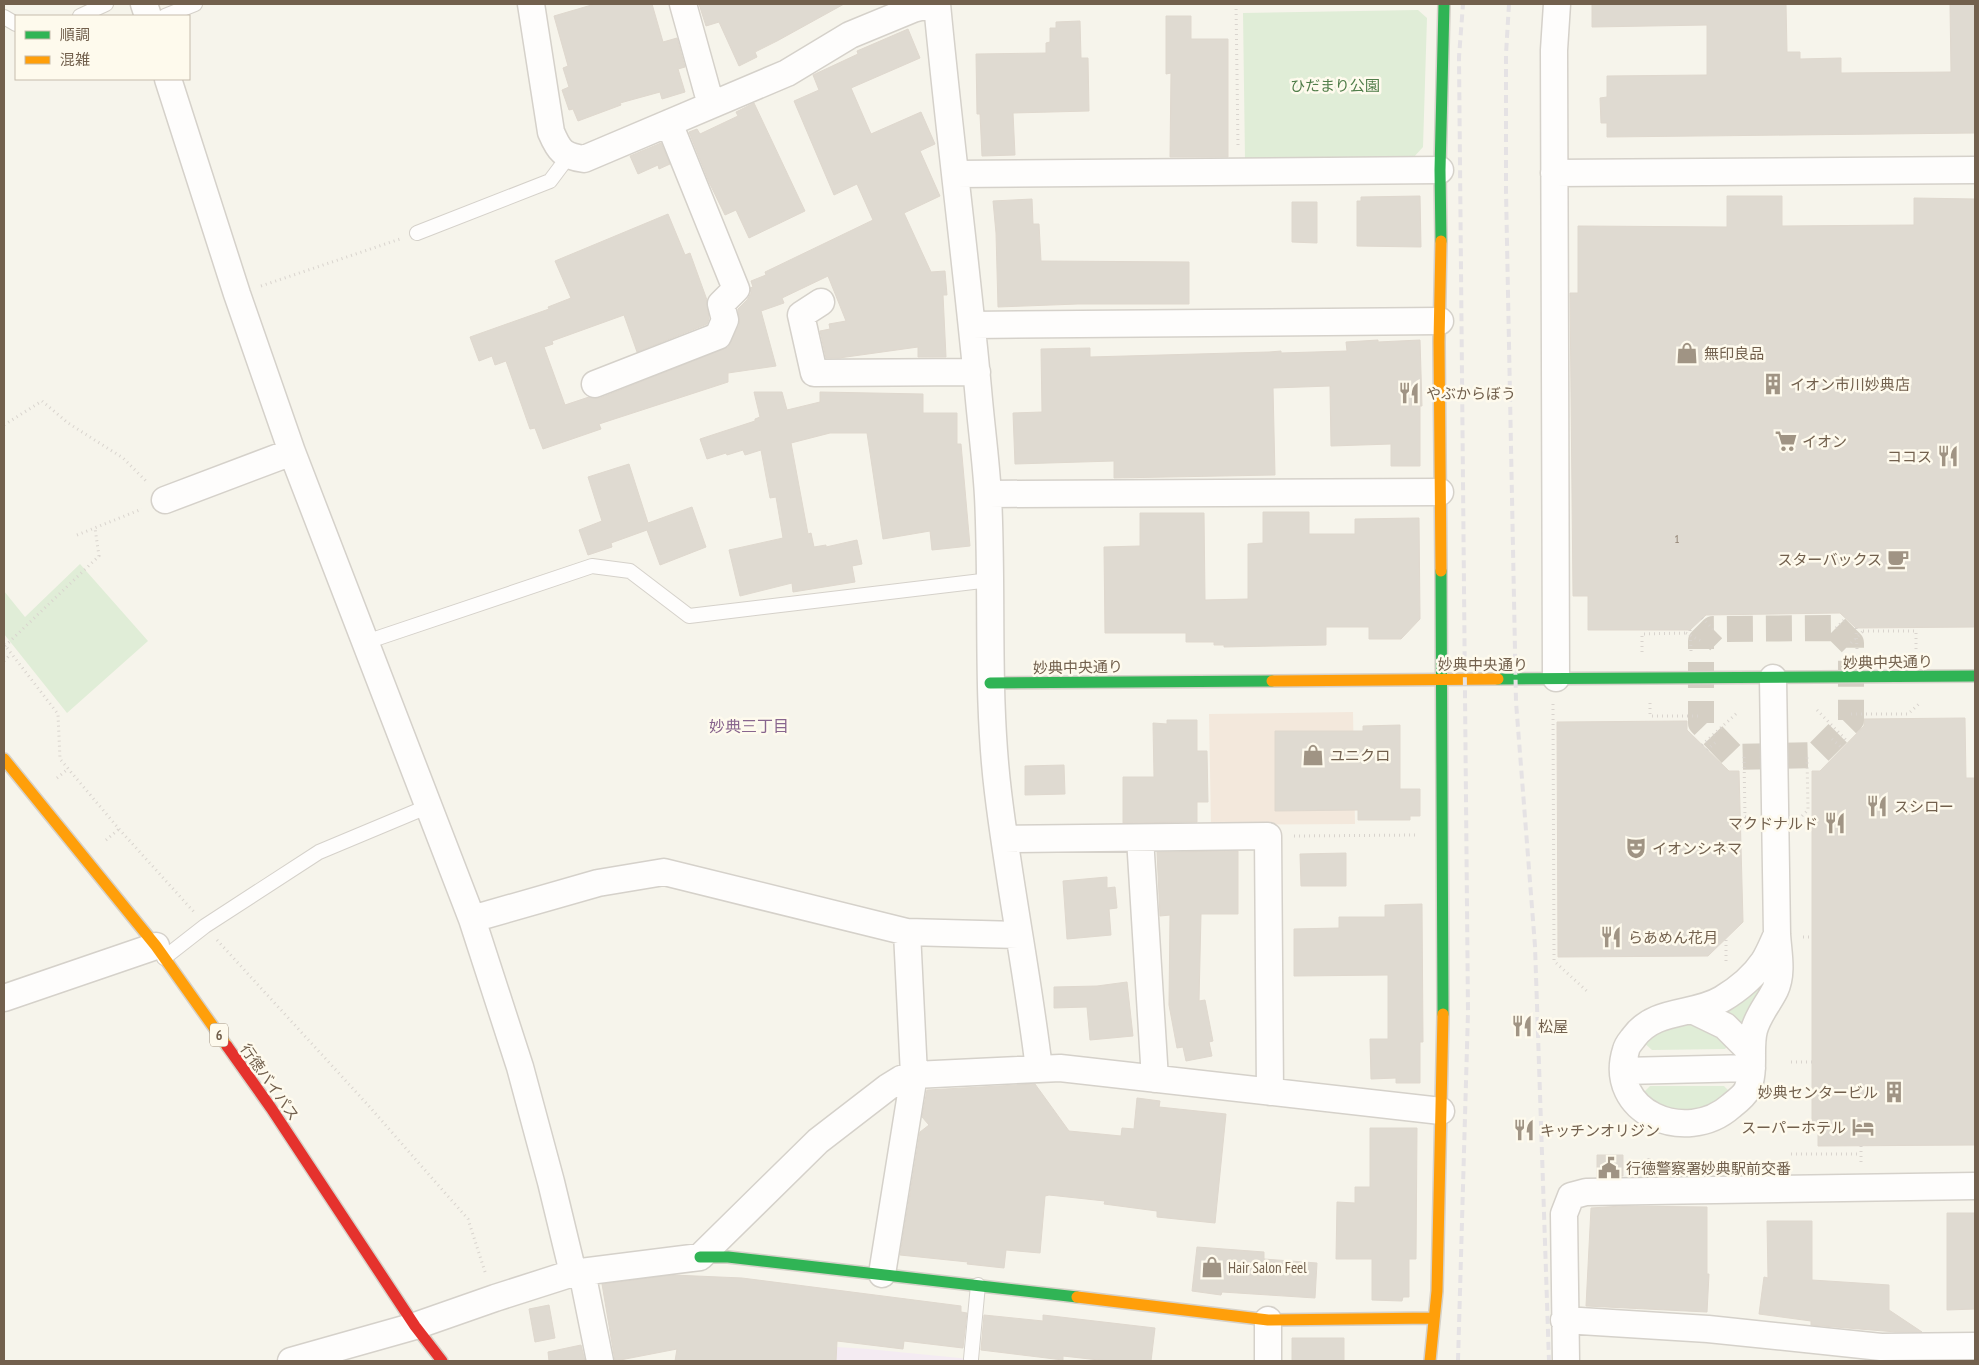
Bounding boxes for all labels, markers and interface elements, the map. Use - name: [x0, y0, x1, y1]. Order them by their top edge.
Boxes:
- legend: [15, 15, 190, 80]
- text: 順調: [60, 25, 90, 44]
- text: 混雑: [60, 50, 90, 69]
- park label: ひだまり公園: [1290, 76, 1380, 95]
- shop icon: 無印良品: [1674, 340, 1700, 366]
- place label: 無印良品: [1704, 344, 1764, 363]
- building icon: イオン市川妙典店: [1760, 371, 1786, 397]
- place label: イオン市川妙典店: [1790, 375, 1910, 394]
- restaurant icon: やぶからぼう: [1396, 380, 1422, 406]
- place label: やぶからぼう: [1426, 384, 1516, 403]
- supermarket icon: イオン: [1773, 428, 1799, 454]
- place label: イオン: [1802, 432, 1847, 451]
- restaurant icon: ココス: [1935, 443, 1961, 469]
- place label: ココス: [1887, 447, 1932, 466]
- house number: 1: [1674, 531, 1680, 546]
- cafe icon: スターバックス: [1885, 546, 1911, 572]
- place label: スターバックス: [1778, 550, 1882, 569]
- street label: 妙典中央通り: [1843, 652, 1933, 672]
- street label: 妙典中央通り: [1438, 655, 1528, 674]
- street label: 妙典中央通り: [1033, 657, 1123, 677]
- district label: 妙典三丁目: [709, 716, 789, 736]
- shop icon: ユニクロ: [1300, 742, 1326, 768]
- place label: ユニクロ: [1330, 746, 1390, 765]
- restaurant icon: スシロー: [1864, 793, 1890, 819]
- place label: スシロー: [1894, 797, 1954, 816]
- restaurant icon: マクドナルド: [1822, 810, 1848, 836]
- place label: マクドナルド: [1728, 814, 1818, 833]
- theatre icon: イオンシネマ: [1623, 835, 1649, 861]
- place label: イオンシネマ: [1652, 839, 1742, 858]
- restaurant icon: らあめん花月: [1598, 924, 1624, 950]
- place label: らあめん花月: [1628, 928, 1718, 947]
- restaurant icon: 松屋: [1509, 1013, 1535, 1039]
- place label: 松屋: [1538, 1017, 1568, 1036]
- road number: 6: [210, 1024, 228, 1046]
- street label: 行徳バイパス: [236, 1040, 304, 1124]
- building icon: 妙典センタービル: [1881, 1079, 1907, 1105]
- place label: 妙典センタービル: [1758, 1083, 1878, 1102]
- hotel icon: スーパーホテル: [1850, 1114, 1876, 1140]
- restaurant icon: キッチンオリジン: [1511, 1117, 1537, 1143]
- place label: スーパーホテル: [1741, 1118, 1846, 1137]
- place label: キッチンオリジン: [1540, 1121, 1660, 1140]
- public building icon: 行徳警察署妙典駅前交番: [1596, 1155, 1622, 1181]
- place label: 行徳警察署妙典駅前交番: [1626, 1159, 1791, 1178]
- shop icon: Hair Salon Feel: [1199, 1254, 1225, 1280]
- place label: Hair Salon Feel: [1228, 1258, 1307, 1277]

